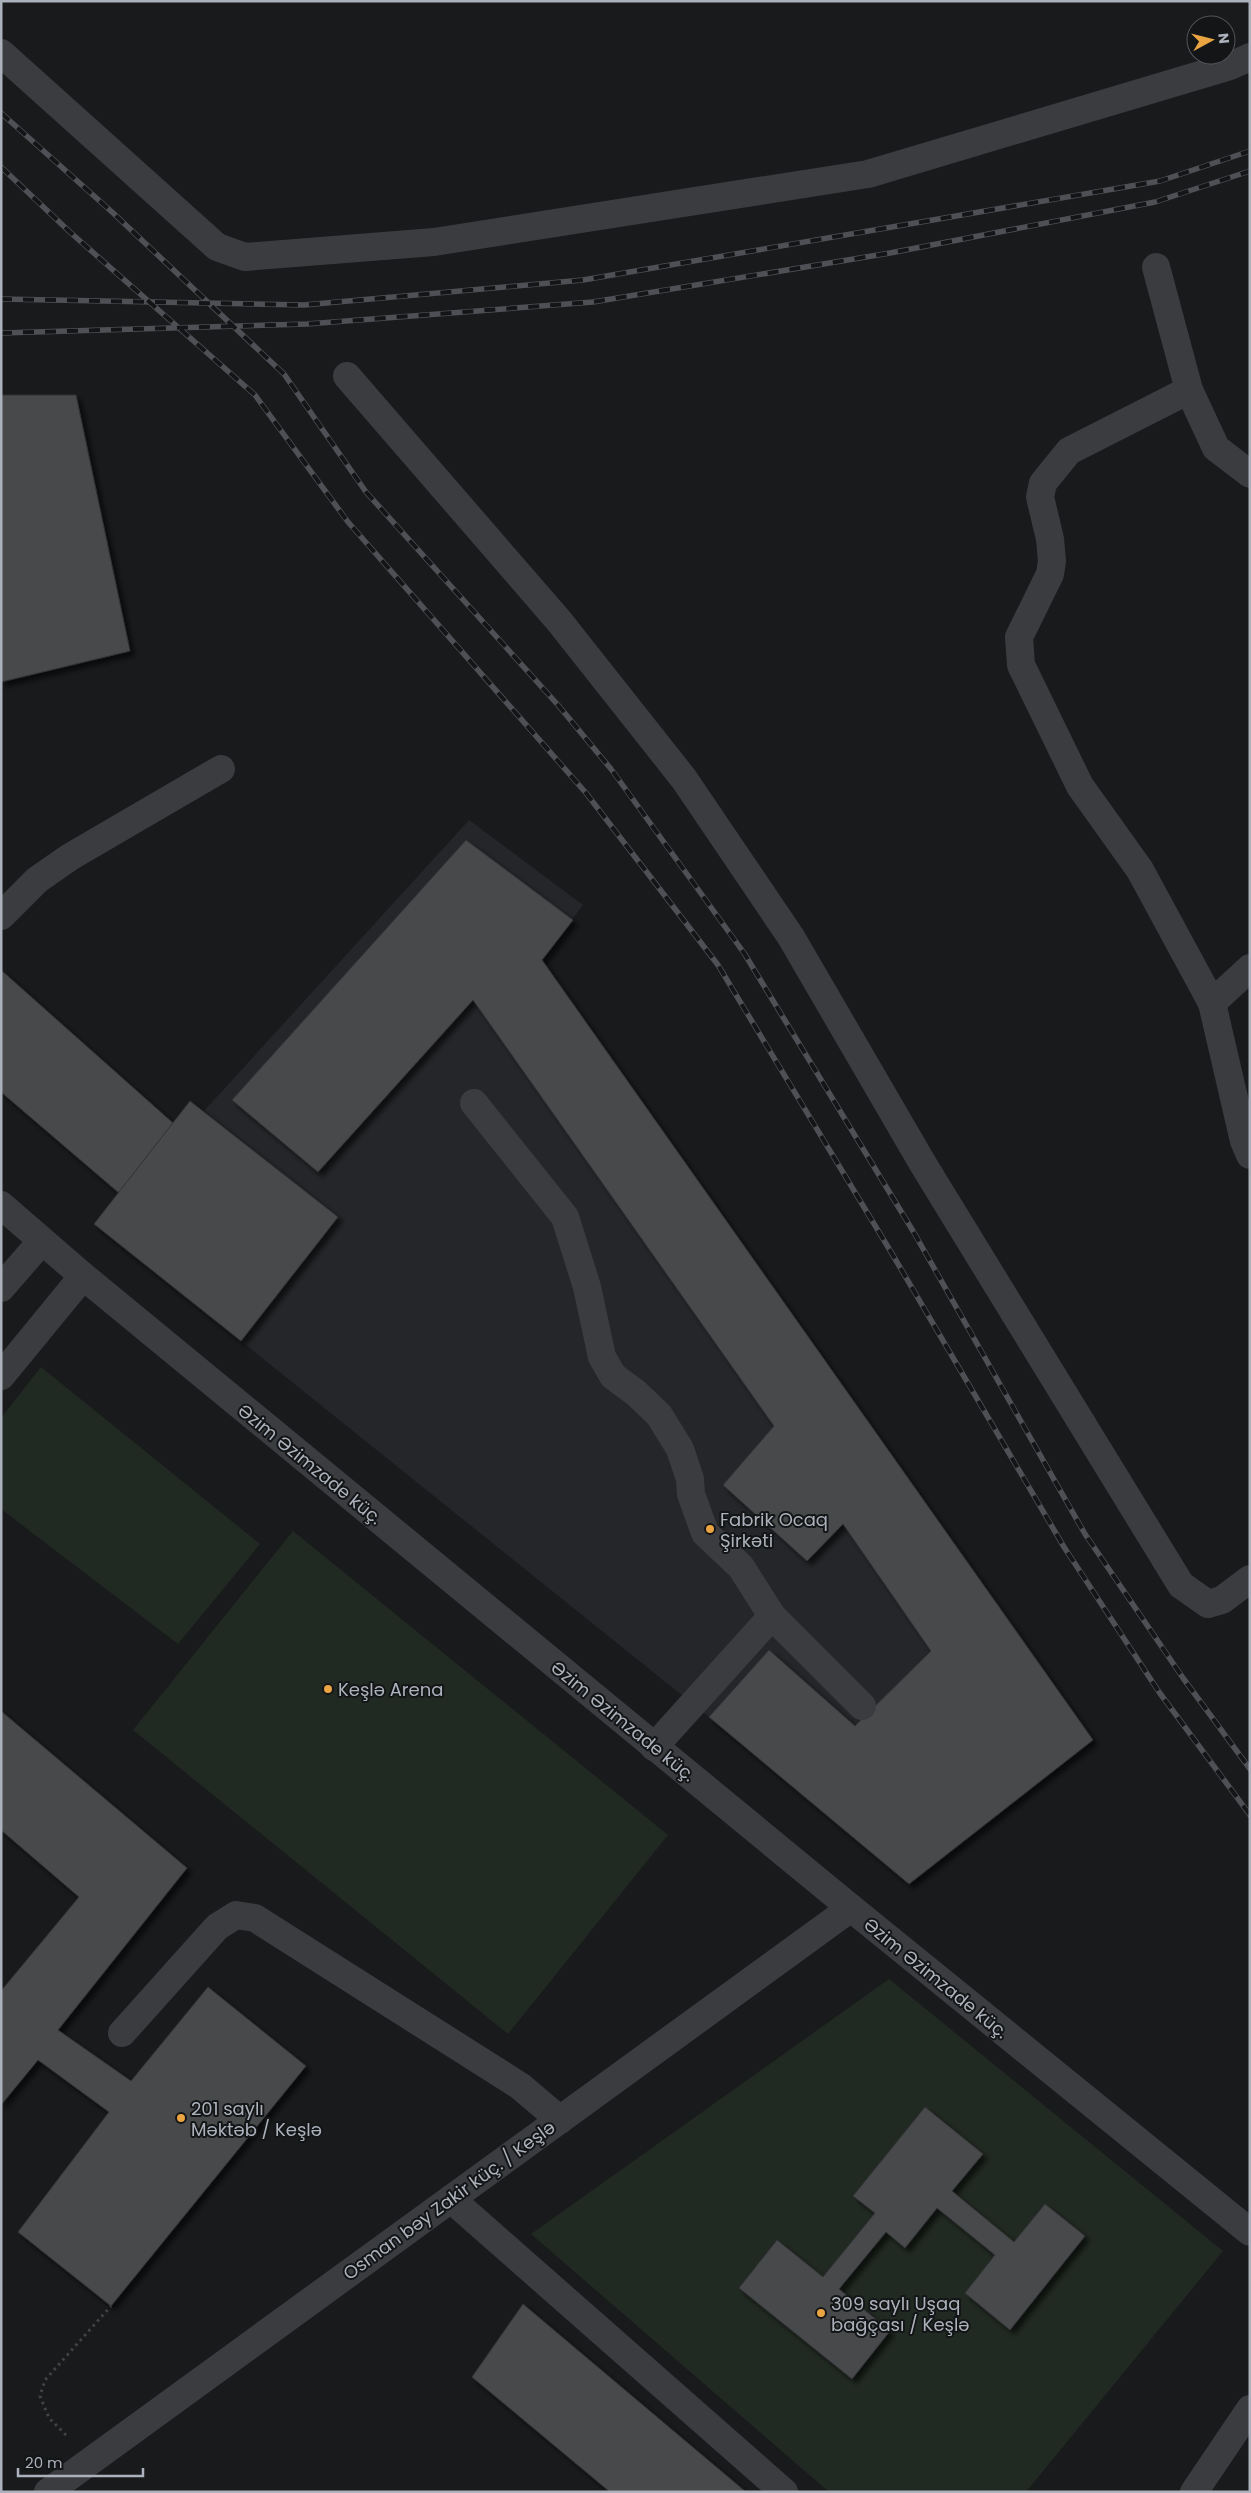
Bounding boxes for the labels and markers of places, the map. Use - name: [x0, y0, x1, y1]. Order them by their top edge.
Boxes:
- place label: Fabrik Ocaq Şirkəti: [720, 1507, 828, 1553]
- marker: Fabrik Ocaq Şirkəti: [704, 1523, 716, 1535]
- place label: Keşlə Arena: [338, 1677, 443, 1702]
- marker: Keşlə Arena: [322, 1683, 334, 1695]
- place label: 201 saylı Məktəb / Keşlə: [191, 2096, 322, 2142]
- marker: 201 saylı Məktəb / Keşlə: [175, 2112, 187, 2124]
- place label: 309 saylı Uşaq bağçası / Keşlə: [831, 2291, 970, 2337]
- marker: 309 saylı Uşaq bağçası / Keşlə: [815, 2307, 827, 2319]

